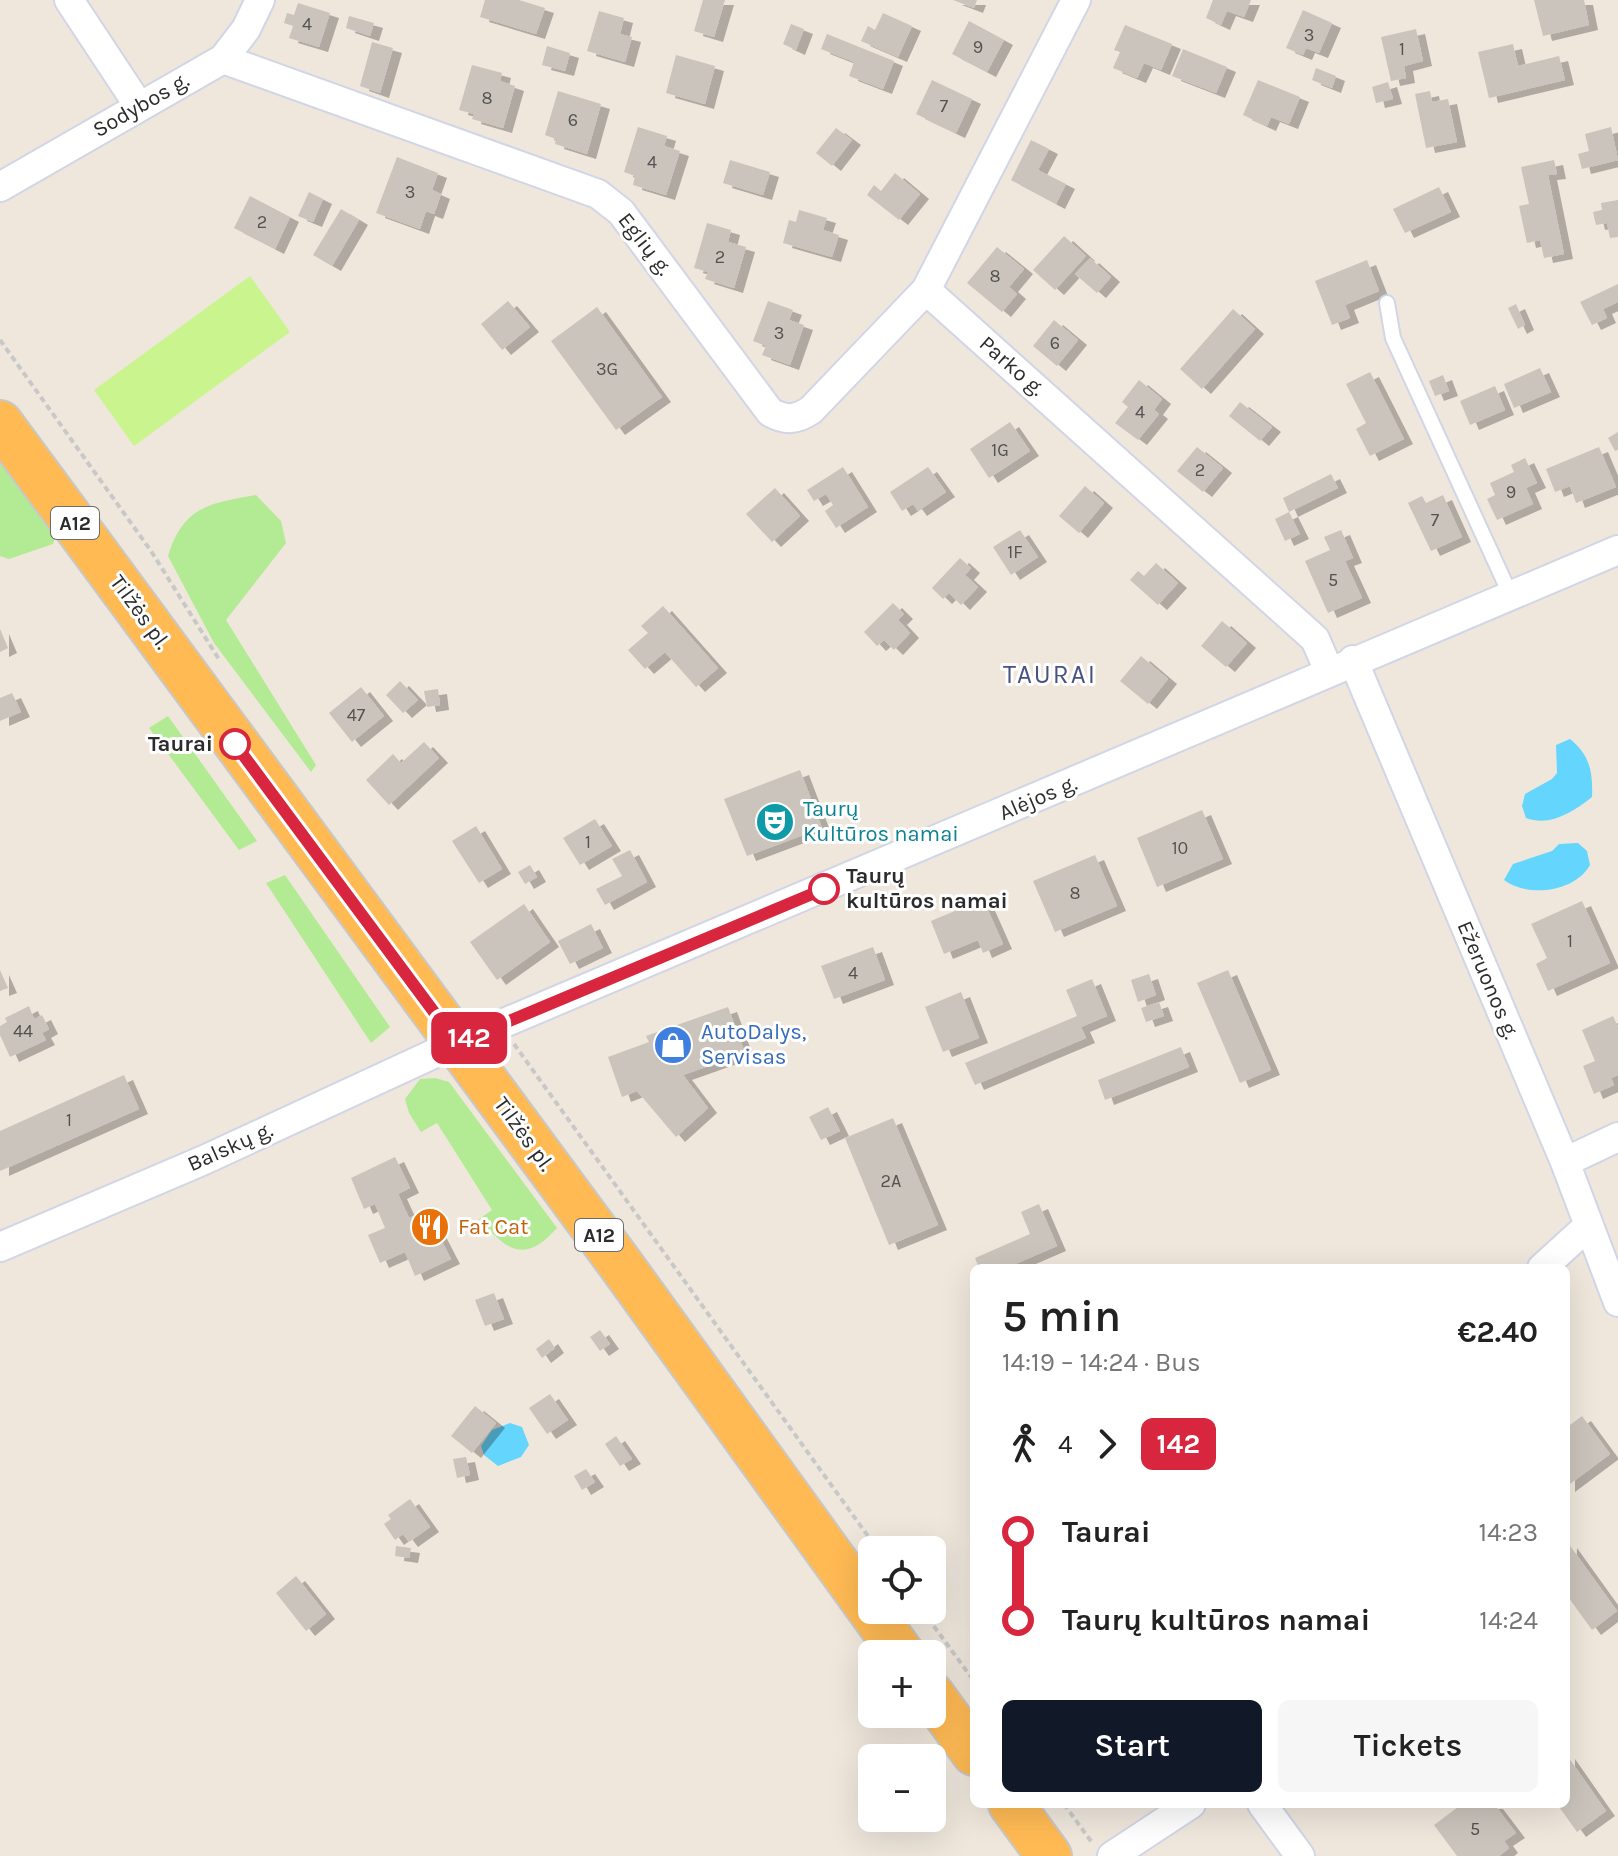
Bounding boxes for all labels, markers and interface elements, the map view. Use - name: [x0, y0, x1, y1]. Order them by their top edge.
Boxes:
- house number: 4: [302, 13, 312, 35]
- house number: 3: [1304, 24, 1314, 46]
- house number: 9: [973, 36, 983, 58]
- house number: 1: [1399, 38, 1405, 60]
- street label: Sodybos g.: [88, 67, 194, 143]
- house number: 8: [481, 87, 493, 109]
- house number: 7: [940, 95, 949, 117]
- house number: 6: [568, 109, 578, 131]
- house number: 4: [647, 151, 657, 173]
- house number: 3: [405, 181, 415, 203]
- street label: Eglių g.: [612, 207, 678, 281]
- house number: 2: [257, 211, 267, 233]
- house number: 2: [715, 246, 725, 268]
- house number: 8: [989, 265, 1001, 287]
- house number: 3: [774, 322, 784, 344]
- street label: Parko g.: [974, 331, 1050, 402]
- house number: 6: [1050, 332, 1060, 354]
- house number: 3G: [596, 358, 618, 380]
- house number: 4: [1135, 401, 1145, 423]
- house number: 1G: [991, 439, 1009, 461]
- house number: 2: [1195, 459, 1205, 481]
- house number: 9: [1506, 481, 1516, 503]
- road number: A12: [51, 507, 99, 539]
- house number: 7: [1431, 509, 1440, 531]
- house number: 1F: [1007, 541, 1023, 563]
- house number: 5: [1328, 569, 1338, 591]
- street label: Tilžės pl.: [104, 570, 176, 654]
- district label: TAURAI: [1003, 659, 1097, 690]
- house number: 47: [347, 704, 366, 726]
- marker: Taurai: [220, 729, 250, 759]
- place label: Taurai: [148, 731, 213, 757]
- street label: Alėjos g.: [995, 770, 1081, 826]
- place label: Taurų Kultūros namai: [803, 796, 959, 847]
- theatre icon: Taurų Kultūros namai: [754, 801, 796, 843]
- house number: 1: [585, 831, 591, 853]
- house number: 10: [1172, 837, 1188, 859]
- place label: Taurų kultūros namai: [846, 863, 1008, 914]
- marker: Taurų kultūros namai: [809, 874, 839, 904]
- house number: 8: [1069, 882, 1081, 904]
- street label: Ežeruonos g.: [1451, 917, 1525, 1043]
- house number: 1: [1567, 930, 1573, 952]
- house number: 4: [848, 962, 858, 984]
- line badge: 142: [423, 1012, 515, 1064]
- place label: AutoDalys, Servisas: [701, 1019, 806, 1070]
- house number: 44: [13, 1020, 33, 1042]
- text: 142: [447, 1021, 491, 1054]
- shop icon: AutoDalys, Servisas: [652, 1024, 694, 1066]
- street label: Tilžės pl.: [488, 1092, 560, 1176]
- house number: 1: [66, 1109, 72, 1131]
- street label: Balskų g.: [183, 1117, 277, 1177]
- house number: 2A: [881, 1170, 901, 1192]
- restaurant icon: Fat Cat: [409, 1206, 451, 1248]
- place label: Fat Cat: [458, 1214, 528, 1240]
- road number: A12: [575, 1219, 623, 1251]
- text: 5 min: [1002, 1291, 1121, 1342]
- text: €2.40: [1458, 1314, 1538, 1350]
- text: 14:19 – 14:24 · Bus: [1002, 1347, 1201, 1378]
- icon: walk: [1002, 1422, 1046, 1466]
- icon: forward: [1085, 1422, 1129, 1466]
- text: 142: [1157, 1427, 1200, 1460]
- text: 4: [1058, 1429, 1073, 1460]
- text: Taurai: [1062, 1514, 1151, 1550]
- text: 14:23: [1478, 1517, 1538, 1548]
- map controls: [858, 1536, 946, 1832]
- button: locate: [858, 1536, 946, 1624]
- text: Taurų kultūros namai: [1062, 1602, 1370, 1638]
- text: 14:24: [1479, 1605, 1538, 1636]
- button: +: [858, 1640, 946, 1728]
- button: Start: [1002, 1700, 1262, 1792]
- button: Tickets: [1278, 1700, 1538, 1792]
- button: −: [858, 1744, 946, 1832]
- house number: 5: [1470, 1818, 1480, 1840]

